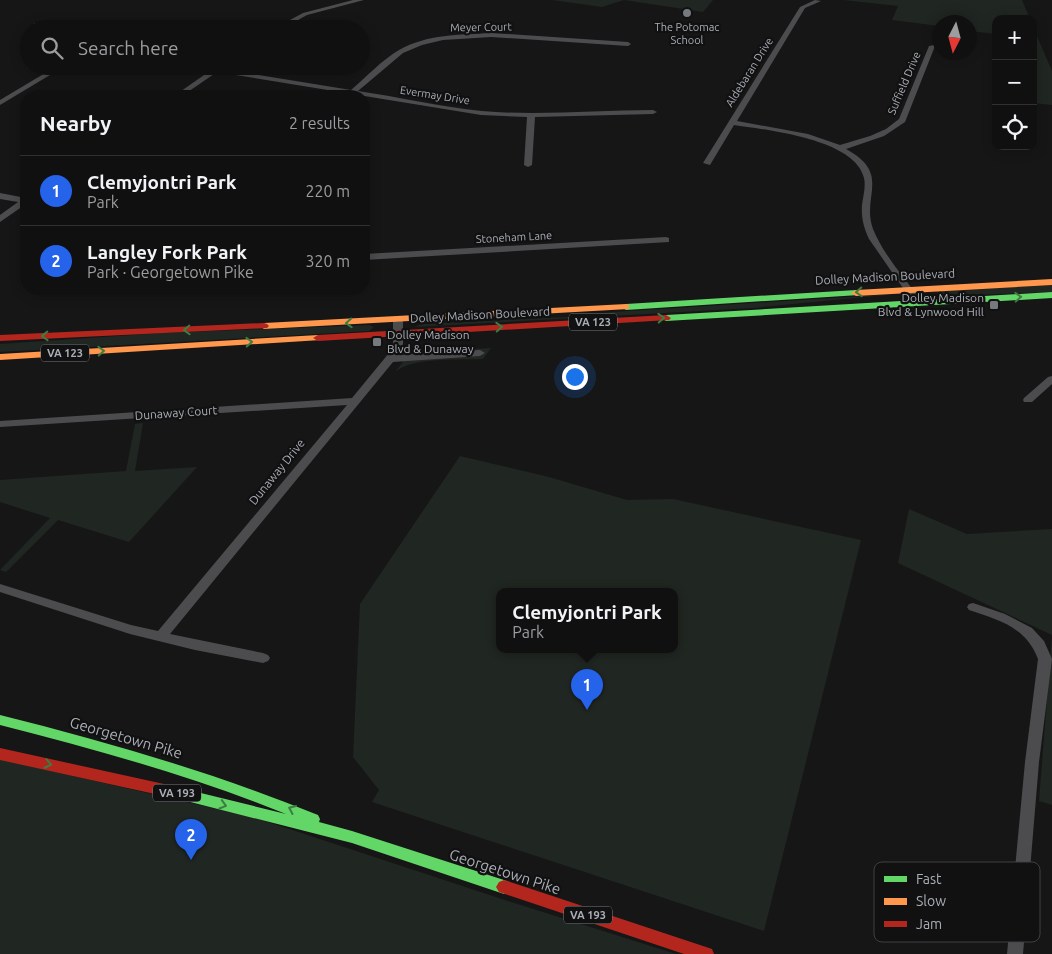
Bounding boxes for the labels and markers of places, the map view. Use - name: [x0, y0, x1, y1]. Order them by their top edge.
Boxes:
- marker: The Potomac School: [681, 7, 693, 19]
- place label: The Potomac School: [655, 21, 719, 46]
- place label: Dolley Madison Blvd & Lynwood Hill: [878, 291, 984, 318]
- marker: Dolley Madison Blvd & Lynwood Hill: [988, 299, 1000, 311]
- place label: Dolley Madison Blvd & Dunaway: [387, 328, 474, 355]
- marker: Dolley Madison Blvd & Dunaway: [371, 336, 383, 348]
- pin: 1: [571, 669, 603, 710]
- pin: 2: [175, 819, 207, 860]

